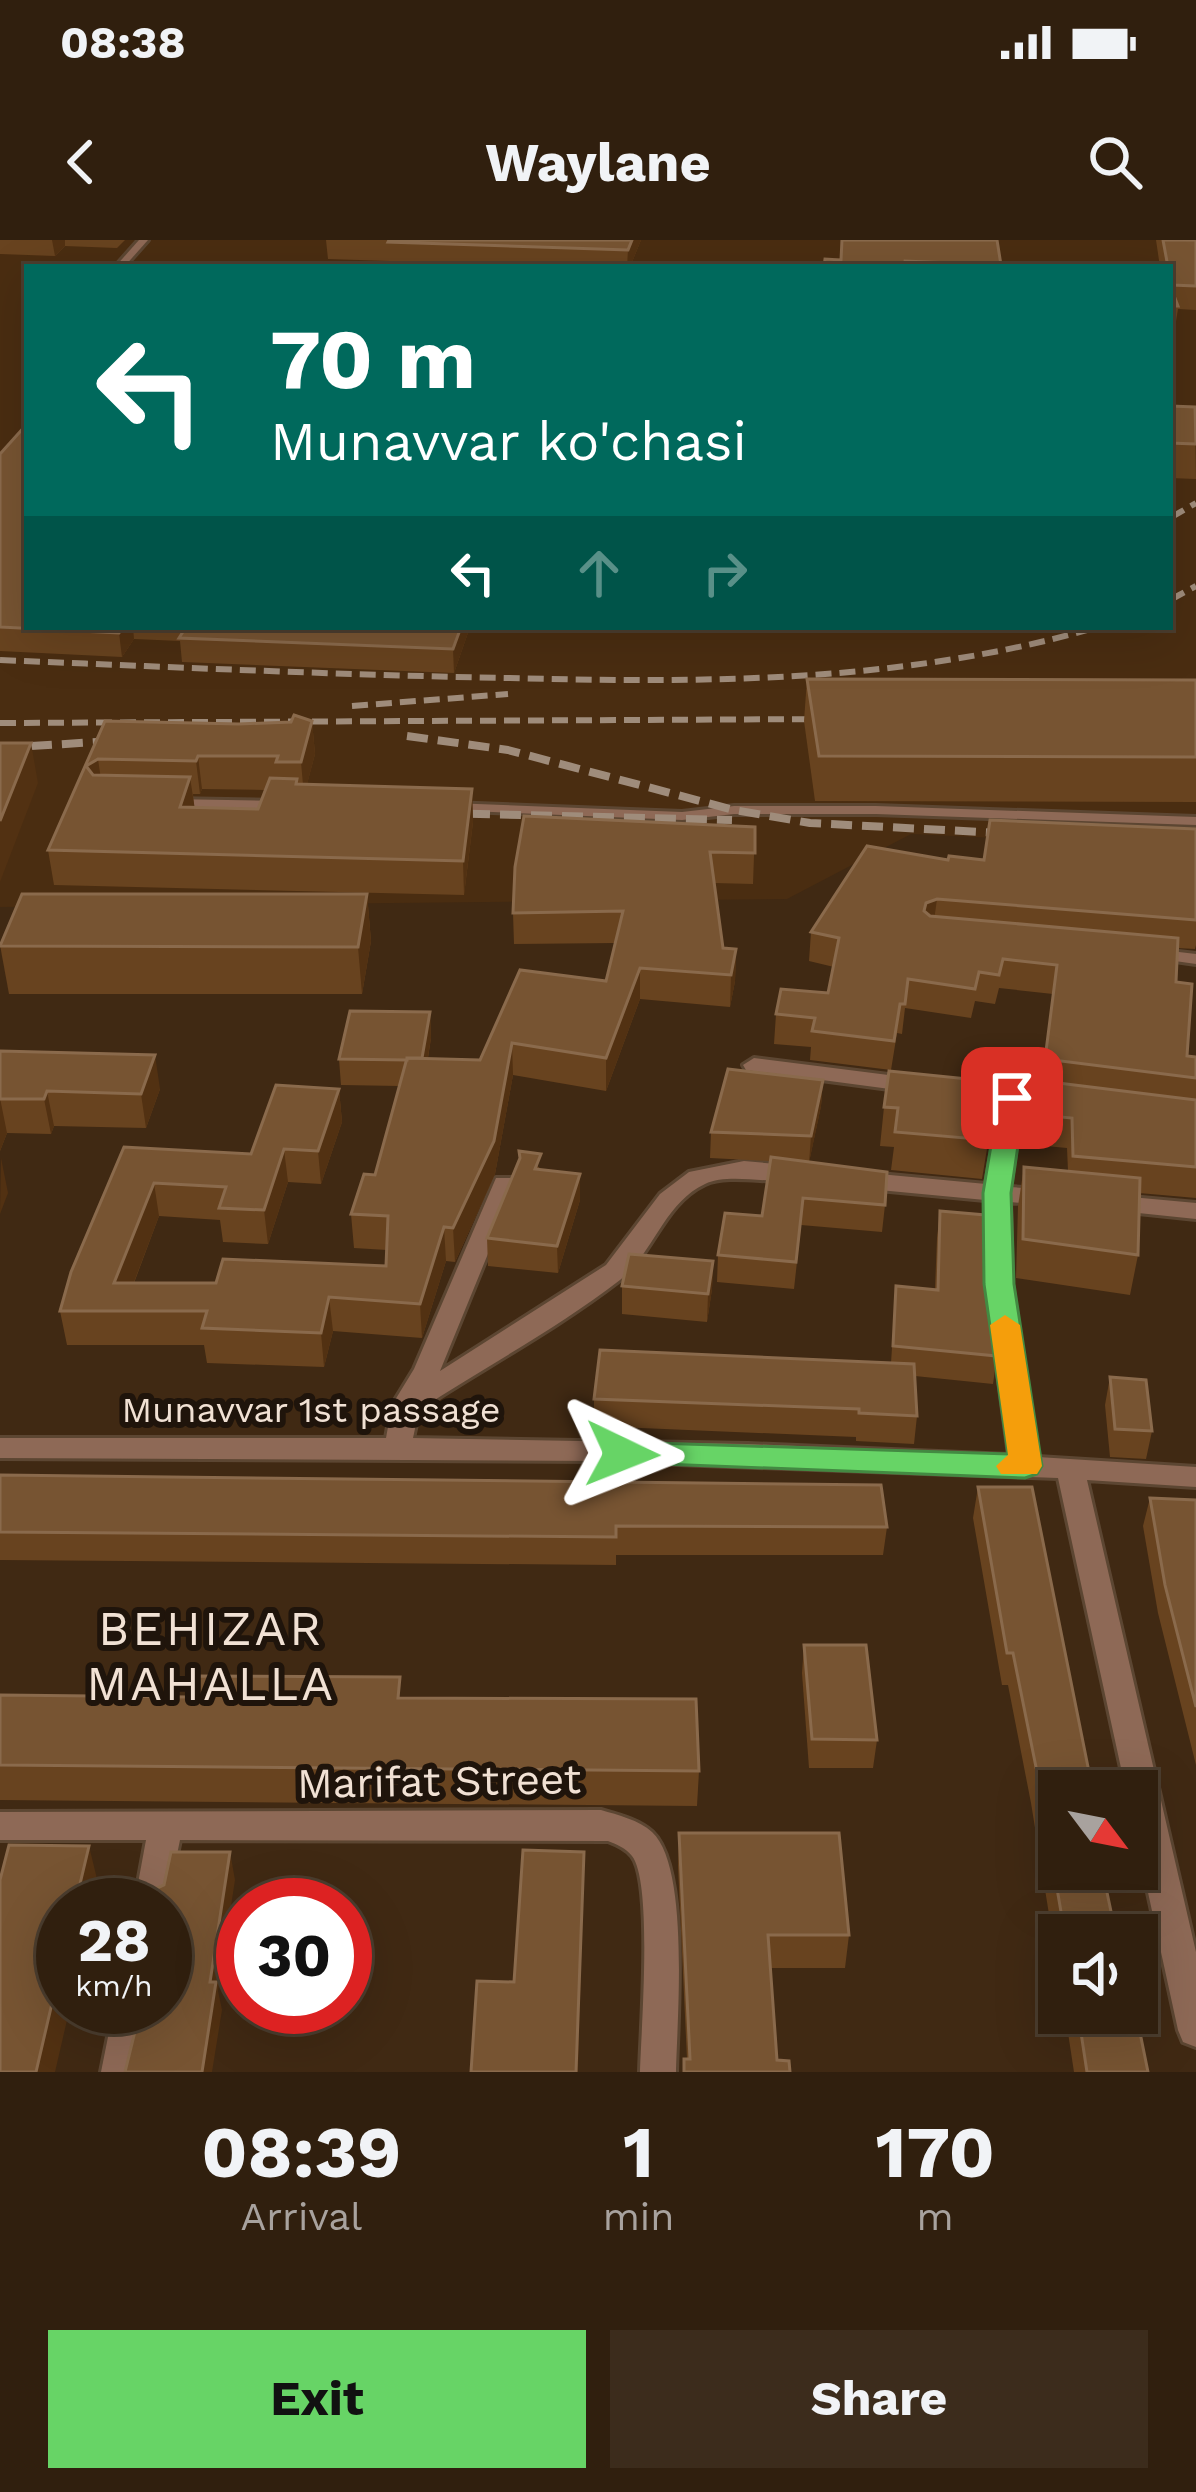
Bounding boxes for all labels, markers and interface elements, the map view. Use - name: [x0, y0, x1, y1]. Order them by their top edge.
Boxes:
- text: 08:38: [60, 16, 186, 69]
- icon: back: [48, 129, 114, 195]
- icon: search: [1082, 129, 1148, 195]
- text: Waylane: [485, 131, 711, 194]
- text: 70 m: [270, 310, 476, 408]
- icon: left: [72, 312, 228, 468]
- text: Munavvar ko'chasi: [270, 410, 747, 473]
- icon: left: [440, 540, 506, 606]
- icon: ahead: [566, 540, 632, 606]
- icon: right: [692, 540, 758, 606]
- pin: [961, 1047, 1063, 1149]
- icon: arrive: [979, 1065, 1045, 1131]
- street label: Munavvar 1st passage: [121, 1389, 501, 1431]
- position arrow: [559, 1391, 685, 1517]
- district label: BEHIZAR MAHALLA: [86, 1600, 336, 1712]
- street label: Marifat Street: [296, 1754, 582, 1808]
- north arrow: [1038, 1770, 1158, 1890]
- map controls: [1038, 1770, 1158, 2034]
- speed limit sign: 30: [216, 1878, 372, 2034]
- text: 28: [77, 1905, 151, 1976]
- button: sound: [1038, 1914, 1158, 2034]
- text: km/h: [75, 1968, 153, 2003]
- text: 08:39: [201, 2110, 401, 2194]
- text: 1: [623, 2110, 654, 2194]
- text: 170: [876, 2110, 995, 2194]
- text: Arrival: [240, 2194, 362, 2239]
- text: min: [603, 2194, 674, 2239]
- text: m: [917, 2194, 954, 2239]
- button: Exit: [48, 2330, 586, 2468]
- button: Share: [610, 2330, 1148, 2468]

